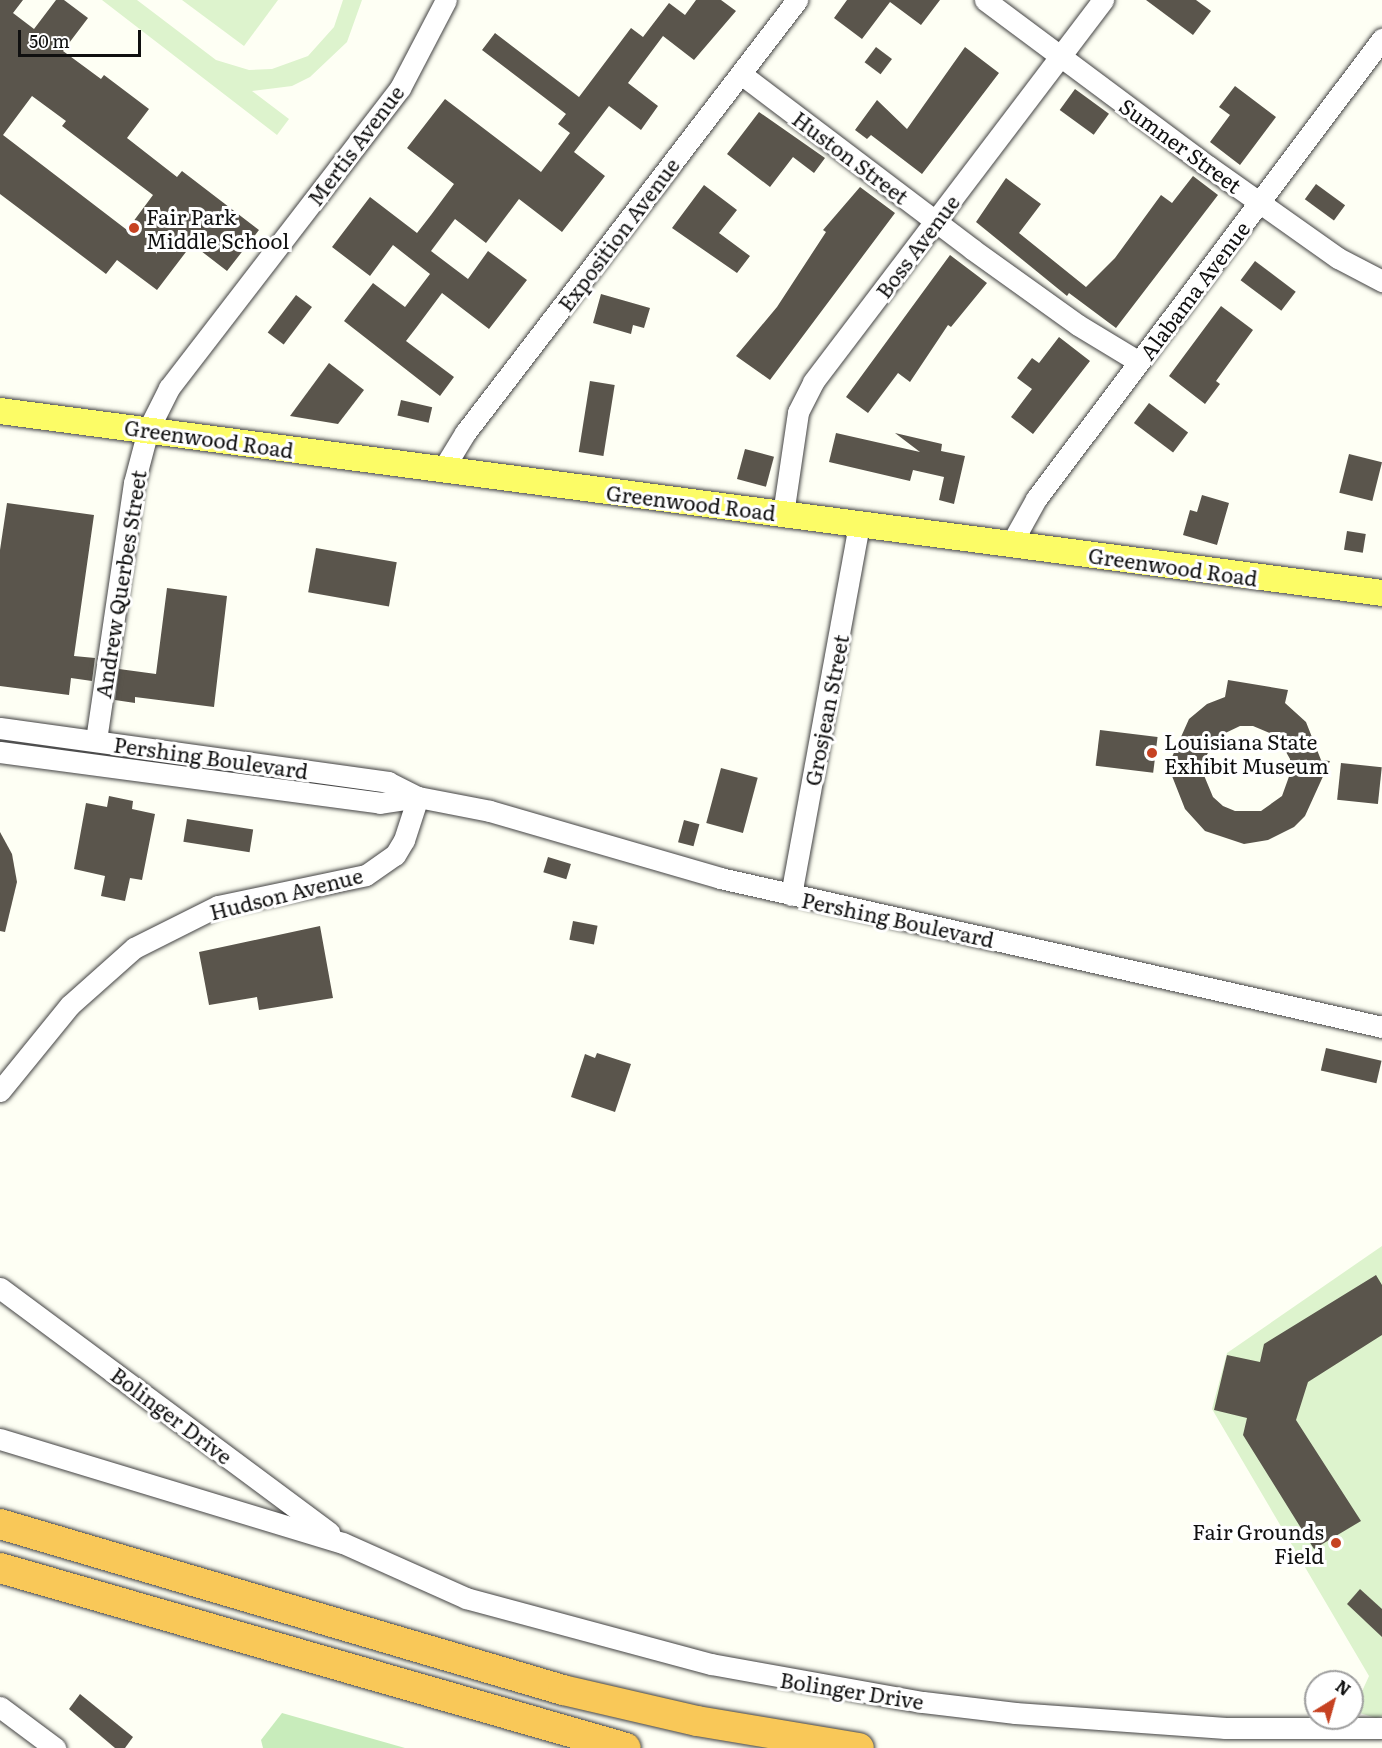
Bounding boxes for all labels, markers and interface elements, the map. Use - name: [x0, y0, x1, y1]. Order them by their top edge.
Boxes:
- scale bar: [21, 18, 144, 56]
- text: 50 m: [29, 27, 70, 54]
- street label: Mertis Avenue: [302, 80, 408, 210]
- street label: Sumner Street: [1115, 92, 1247, 198]
- street label: Huston Street: [788, 105, 914, 209]
- street label: Exposition Avenue: [552, 152, 684, 316]
- street label: Boss Avenue: [870, 189, 964, 303]
- place label: Fair Park Middle School: [146, 203, 289, 253]
- street label: Alabama Avenue: [1134, 216, 1254, 364]
- marker: Fair Park Middle School: [127, 221, 141, 235]
- street label: Greenwood Road: [123, 414, 295, 462]
- street label: Andrew Querbes Street: [90, 468, 150, 700]
- street label: Greenwood Road: [605, 479, 777, 525]
- street label: Greenwood Road: [1087, 542, 1259, 590]
- street label: Grosjean Street: [799, 632, 853, 788]
- place label: Louisiana State Exhibit Museum: [1164, 728, 1329, 778]
- street label: Pershing Boulevard: [112, 731, 310, 783]
- marker: Louisiana State Exhibit Museum: [1145, 746, 1159, 760]
- street label: Hudson Avenue: [207, 862, 365, 924]
- street label: Pershing Boulevard: [799, 886, 997, 952]
- street label: Bolinger Drive: [106, 1361, 238, 1469]
- place label: Fair Grounds Field: [1192, 1518, 1324, 1568]
- marker: Fair Grounds Field: [1329, 1536, 1343, 1550]
- street label: Bolinger Drive: [778, 1666, 926, 1714]
- north arrow: [1304, 1670, 1364, 1730]
- text: N: [1331, 1674, 1356, 1701]

